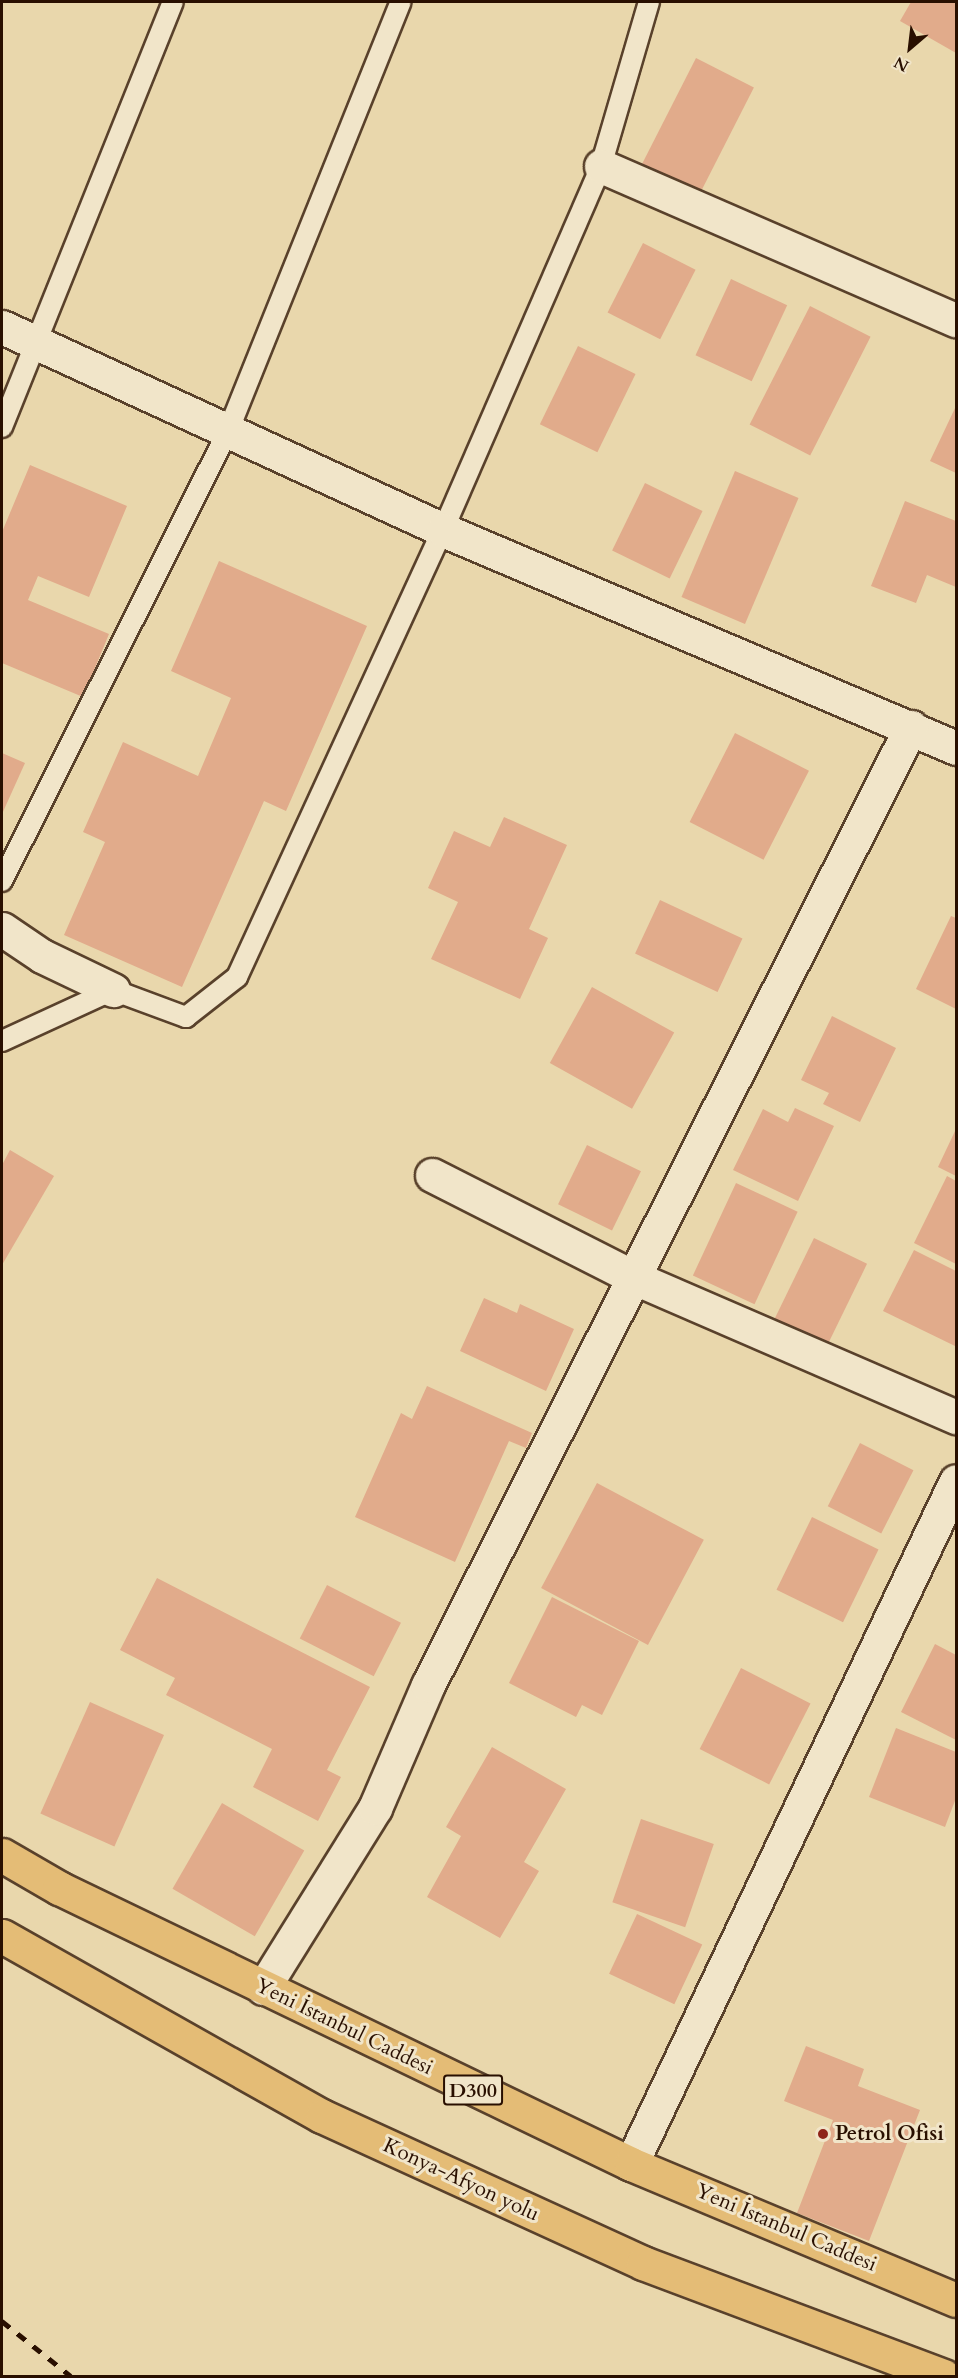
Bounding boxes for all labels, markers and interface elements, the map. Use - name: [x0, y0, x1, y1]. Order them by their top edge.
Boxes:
- north arrow: [880, 18, 940, 78]
- text: N: [890, 51, 913, 77]
- street label: Yeni İstanbul Caddesi: [251, 1973, 437, 2081]
- road number: D300: [443, 2073, 503, 2107]
- place label: Petrol Ofisi: [835, 2121, 944, 2147]
- marker: Petrol Ofisi: [816, 2127, 830, 2141]
- street label: Konya-Afyon yolu: [379, 2133, 543, 2227]
- street label: Yeni İstanbul Caddesi: [692, 2178, 880, 2278]

